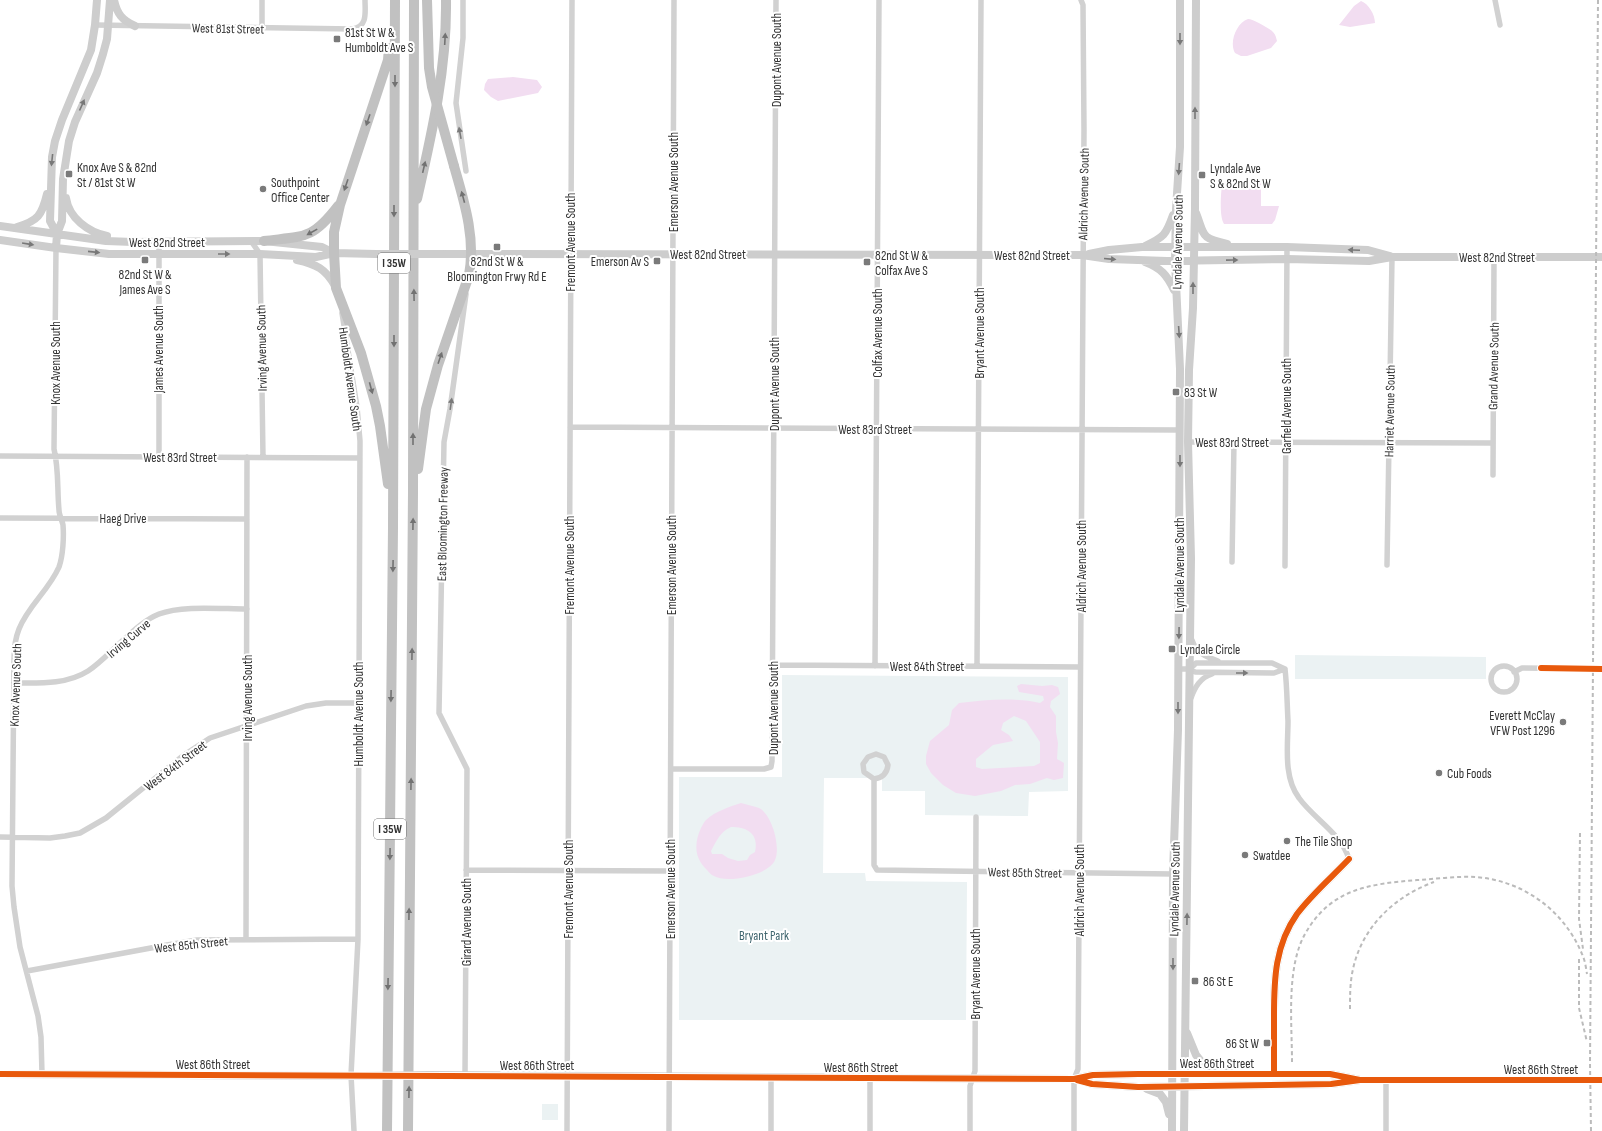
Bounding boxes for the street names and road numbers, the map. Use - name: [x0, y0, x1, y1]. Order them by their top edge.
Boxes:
- street label: Dupont Avenue South: [769, 13, 785, 107]
- street label: West 81st Street: [192, 20, 264, 38]
- street label: Emerson Avenue South: [666, 132, 682, 232]
- street label: Aldrich Avenue South: [1075, 148, 1093, 241]
- street label: Fremont Avenue South: [563, 193, 579, 291]
- street label: Lyndale Avenue South: [1169, 194, 1187, 290]
- street label: West 82nd Street: [129, 235, 205, 251]
- street label: West 82nd Street: [670, 247, 746, 263]
- street label: West 82nd Street: [994, 248, 1070, 264]
- street label: West 82nd Street: [1459, 250, 1535, 266]
- road number: I 35W: [378, 253, 410, 273]
- street label: Colfax Avenue South: [870, 288, 886, 378]
- street label: Bryant Avenue South: [972, 288, 988, 378]
- street label: James Avenue South: [151, 305, 167, 394]
- street label: Irving Avenue South: [253, 305, 271, 391]
- street label: Knox Avenue South: [48, 321, 64, 405]
- street label: Grand Avenue South: [1485, 322, 1503, 410]
- street label: Humboldt Avenue South: [335, 326, 365, 432]
- street label: Dupont Avenue South: [767, 337, 783, 431]
- street label: Garfield Avenue South: [1279, 358, 1295, 454]
- street label: Harriet Avenue South: [1381, 365, 1399, 457]
- street label: West 83rd Street: [838, 422, 912, 438]
- street label: West 83rd Street: [1195, 435, 1269, 451]
- street label: West 83rd Street: [143, 450, 217, 466]
- street label: East Bloomington Freeway: [434, 467, 452, 581]
- street label: Haeg Drive: [100, 511, 146, 527]
- street label: Emerson Avenue South: [664, 515, 680, 615]
- street label: Fremont Avenue South: [562, 516, 578, 614]
- street label: Lyndale Avenue South: [1172, 517, 1188, 613]
- street label: Aldrich Avenue South: [1074, 520, 1090, 613]
- street label: Irving Curve: [103, 616, 154, 662]
- street label: Knox Avenue South: [7, 643, 25, 727]
- street label: Irving Avenue South: [240, 655, 256, 741]
- street label: West 84th Street: [890, 659, 964, 675]
- street label: Dupont Avenue South: [766, 661, 782, 755]
- street label: Humboldt Avenue South: [351, 662, 367, 766]
- street label: West 84th Street: [141, 737, 210, 795]
- road number: I 35W: [374, 819, 406, 839]
- street label: Emerson Avenue South: [663, 839, 679, 939]
- street label: Fremont Avenue South: [561, 840, 577, 938]
- street label: Lyndale Avenue South: [1166, 841, 1184, 937]
- street label: Aldrich Avenue South: [1072, 844, 1088, 937]
- street label: West 85th Street: [988, 864, 1062, 882]
- street label: Girard Avenue South: [459, 878, 475, 966]
- street label: Bryant Avenue South: [968, 929, 984, 1019]
- street label: West 85th Street: [153, 933, 229, 957]
- street label: West 86th Street: [1180, 1056, 1254, 1072]
- street label: West 86th Street: [176, 1057, 250, 1073]
- street label: West 86th Street: [500, 1058, 574, 1074]
- street label: West 86th Street: [824, 1060, 898, 1076]
- street label: West 86th Street: [1504, 1062, 1578, 1078]

